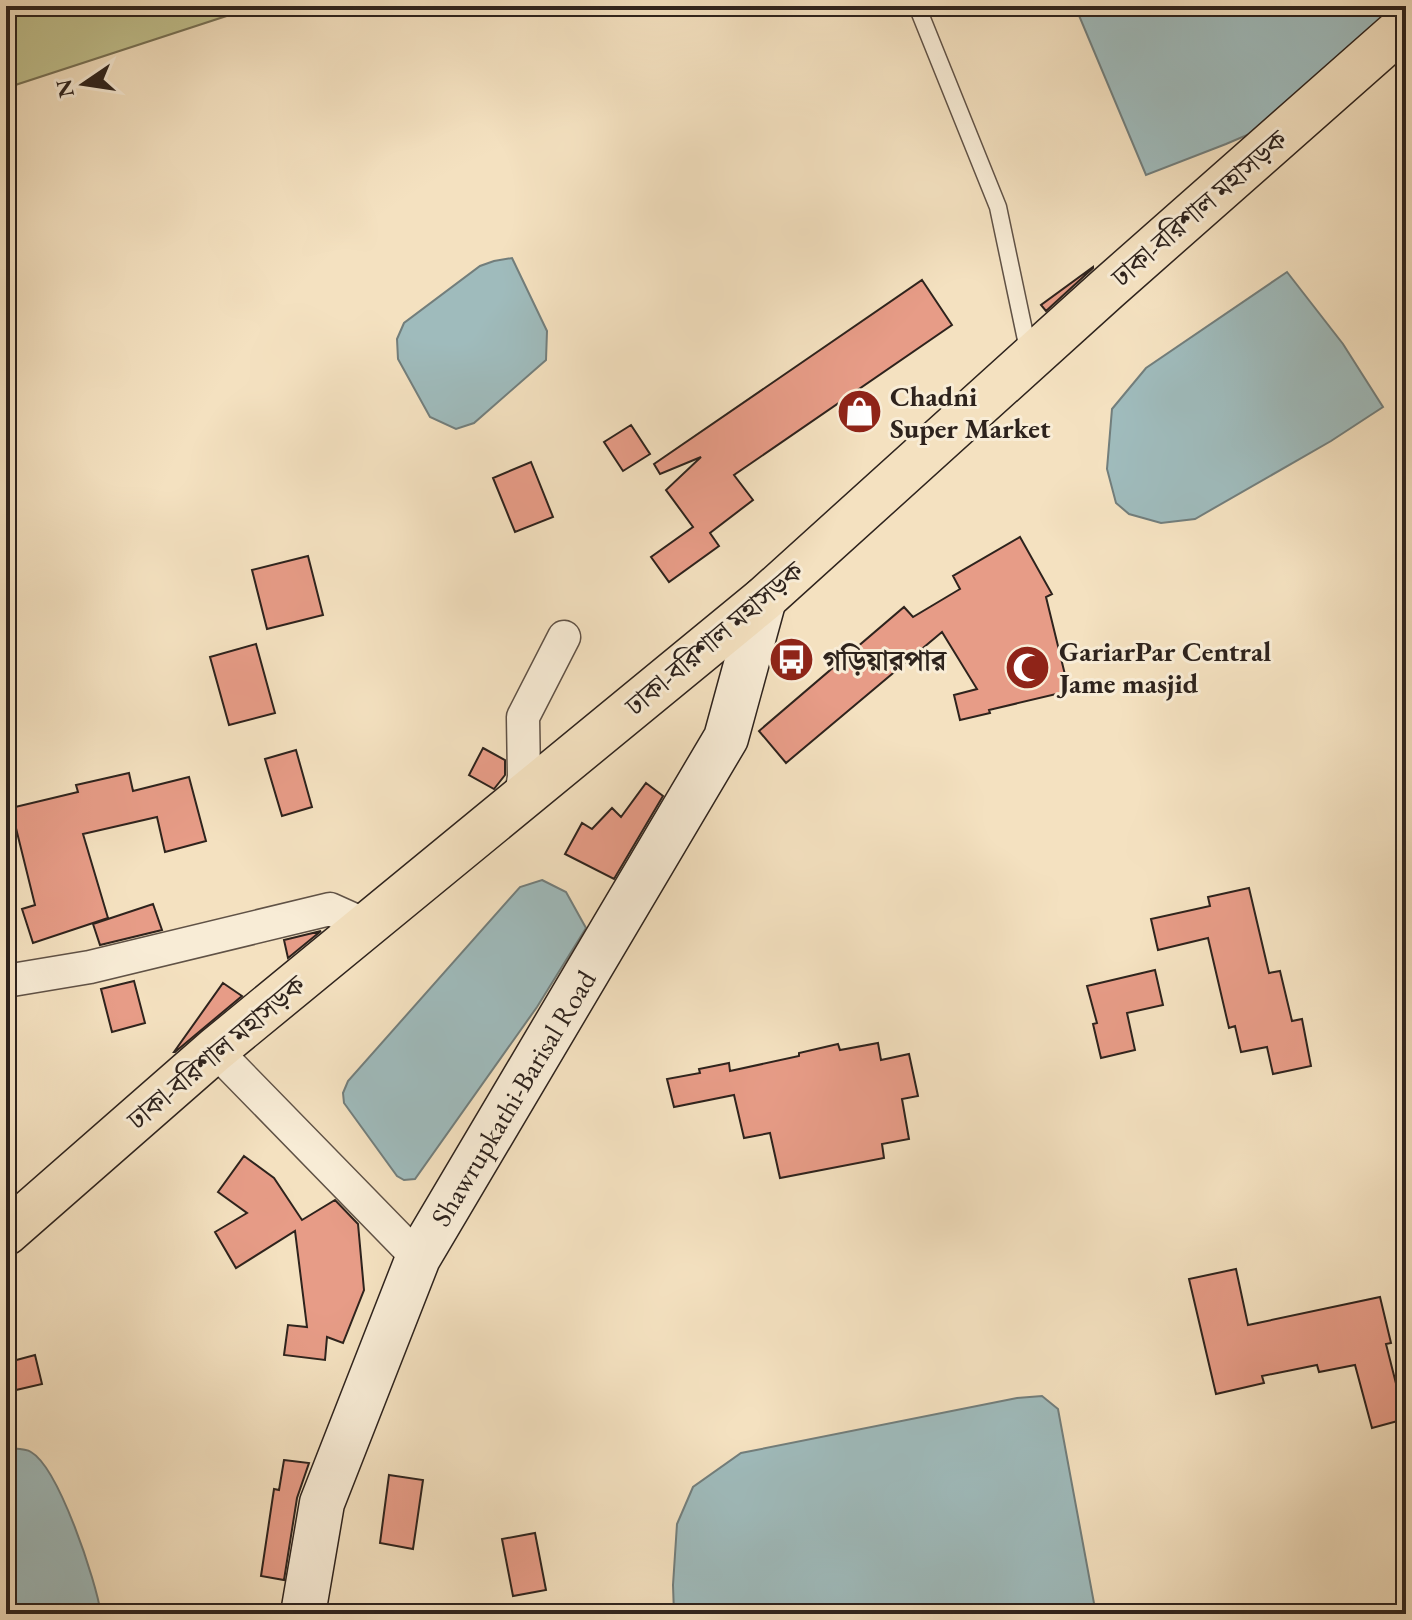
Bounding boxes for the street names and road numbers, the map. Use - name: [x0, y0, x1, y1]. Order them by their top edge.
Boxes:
- street label: ঢাকা-বরিশাল মহাসড়ক: [1103, 121, 1295, 295]
- street label: ঢাকা-বরিশাল মহাসড়ক: [617, 552, 811, 724]
- street label: Shawrupkathi-Barisal Road: [422, 963, 604, 1233]
- street label: ঢাকা-বরিশাল মহাসড়ক: [119, 966, 313, 1138]

